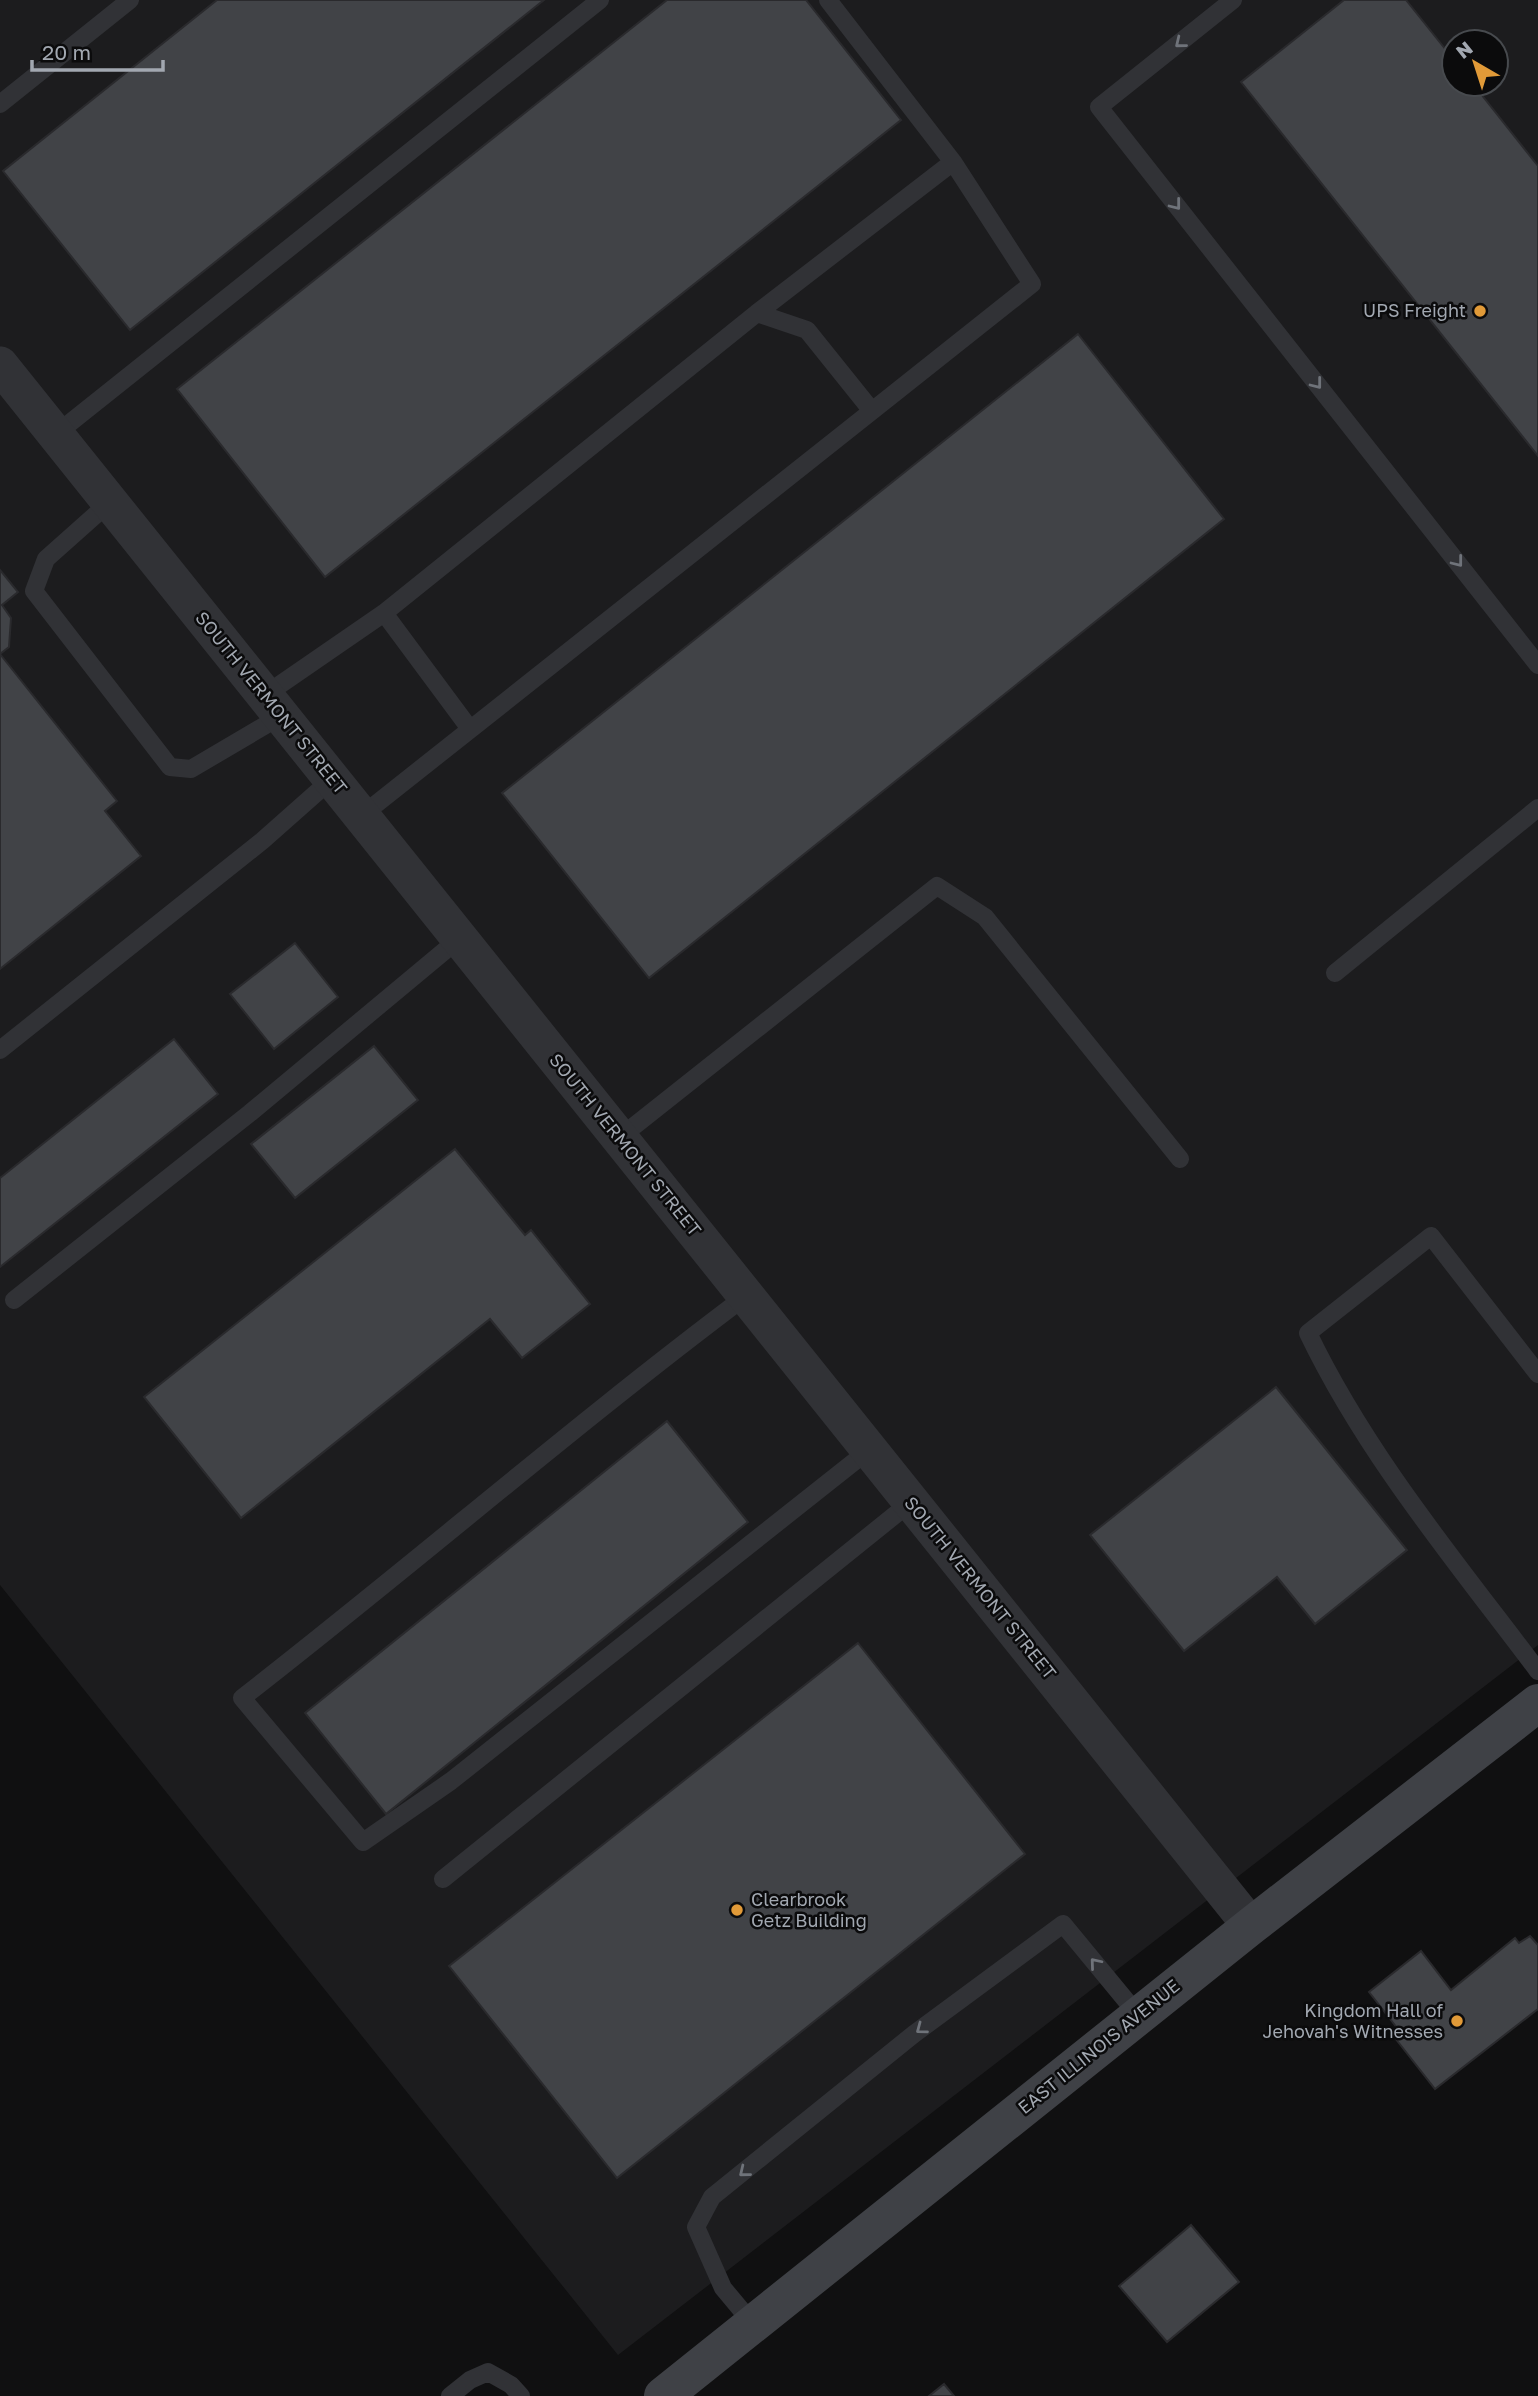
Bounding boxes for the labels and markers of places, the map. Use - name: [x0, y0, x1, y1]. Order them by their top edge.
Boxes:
- place label: UPS Freight: [1363, 299, 1466, 321]
- marker: UPS Freight: [1472, 303, 1488, 319]
- place label: Clearbrook Getz Building: [751, 1888, 867, 1931]
- marker: Clearbrook Getz Building: [729, 1902, 745, 1918]
- place label: Kingdom Hall of Jehovah's Witnesses: [1263, 1999, 1443, 2042]
- marker: Kingdom Hall of Jehovah's Witnesses: [1449, 2013, 1465, 2029]

